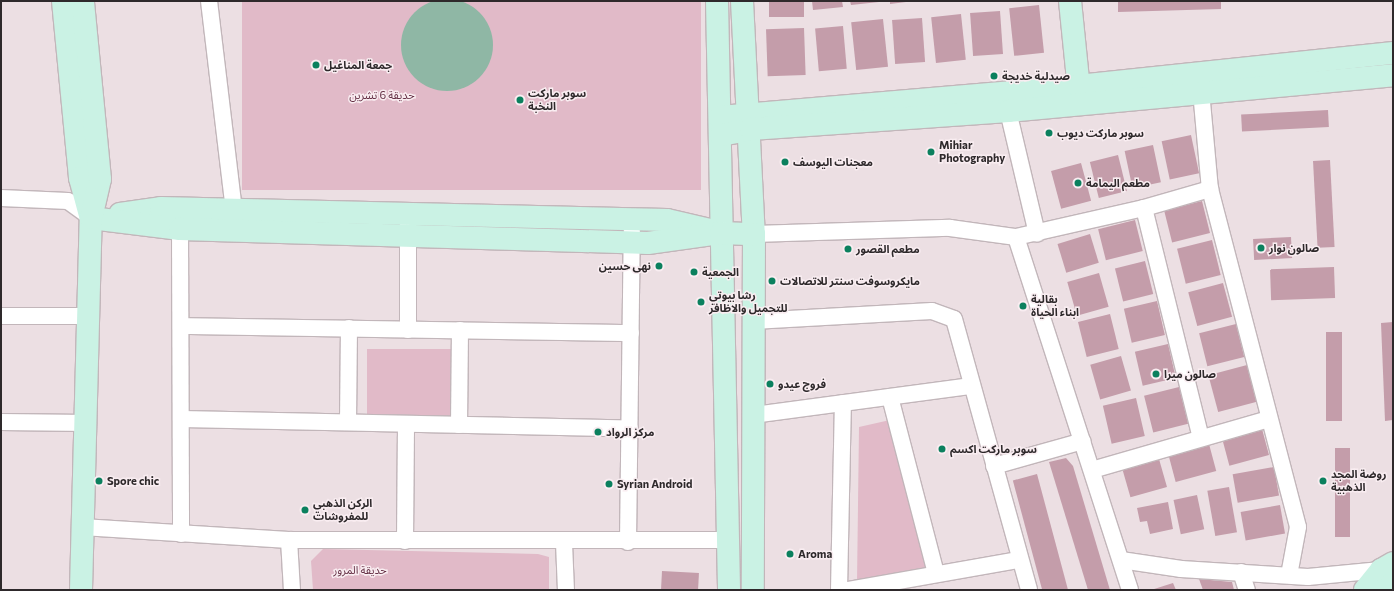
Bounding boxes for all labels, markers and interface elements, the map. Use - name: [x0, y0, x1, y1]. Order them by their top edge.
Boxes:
- place label: جمعة المناغيل: [324, 58, 392, 72]
- marker: جمعة المناغيل: [311, 60, 321, 70]
- place label: صيدلية خديجة: [1002, 69, 1070, 83]
- marker: صيدلية خديجة: [989, 71, 999, 81]
- place label: سوبر ماركت النخبة: [528, 87, 586, 113]
- park label: حديقة 6 تشرين: [349, 88, 415, 102]
- marker: سوبر ماركت النخبة: [515, 95, 525, 105]
- place label: سوبر ماركت ديوب: [1057, 126, 1144, 140]
- marker: سوبر ماركت ديوب: [1044, 128, 1054, 138]
- place label: Mihiar Photography: [939, 139, 1005, 165]
- marker: Mihiar Photography: [926, 147, 936, 157]
- place label: معجنات اليوسف: [793, 155, 873, 169]
- marker: معجنات اليوسف: [780, 157, 790, 167]
- place label: مطعم اليمامة: [1086, 176, 1150, 190]
- marker: مطعم اليمامة: [1073, 178, 1083, 188]
- place label: صالون نوار: [1269, 241, 1319, 255]
- place label: مطعم القصور: [856, 242, 920, 256]
- marker: صالون نوار: [1256, 243, 1266, 253]
- marker: مطعم القصور: [843, 244, 853, 254]
- place label: نهى حسين: [599, 259, 651, 273]
- marker: نهى حسين: [654, 261, 664, 271]
- place label: الجمعية: [702, 265, 739, 279]
- marker: الجمعية: [689, 267, 699, 277]
- place label: مايكروسوفت سنتر للاتصالات: [780, 274, 920, 288]
- marker: مايكروسوفت سنتر للاتصالات: [767, 276, 777, 286]
- place label: رشا بيوتي للتجميل والاظافر: [709, 289, 787, 315]
- place label: بقالية ابناء الحياة: [1031, 293, 1079, 319]
- marker: رشا بيوتي للتجميل والاظافر: [696, 297, 706, 307]
- marker: بقالية ابناء الحياة: [1018, 301, 1028, 311]
- place label: صالون ميرا: [1164, 367, 1216, 381]
- marker: صالون ميرا: [1151, 369, 1161, 379]
- place label: فروج عيدو: [778, 377, 826, 391]
- marker: فروج عيدو: [765, 379, 775, 389]
- place label: مركز الرواد: [606, 425, 654, 439]
- marker: مركز الرواد: [593, 427, 603, 437]
- place label: سوبر ماركت اكسم: [950, 442, 1037, 456]
- marker: سوبر ماركت اكسم: [937, 444, 947, 454]
- place label: روضة المجد الذهبية: [1331, 468, 1387, 494]
- place label: Spore chic: [107, 474, 159, 488]
- marker: Spore chic: [94, 476, 104, 486]
- marker: روضة المجد الذهبية: [1318, 476, 1328, 486]
- place label: Syrian Android: [617, 477, 692, 491]
- marker: Syrian Android: [604, 479, 614, 489]
- place label: الركن الذهبي للمفروشات: [313, 497, 372, 523]
- marker: الركن الذهبي للمفروشات: [300, 505, 310, 515]
- place label: Aroma: [798, 547, 832, 561]
- marker: Aroma: [785, 549, 795, 559]
- park label: حديقة المرور: [333, 563, 387, 577]

